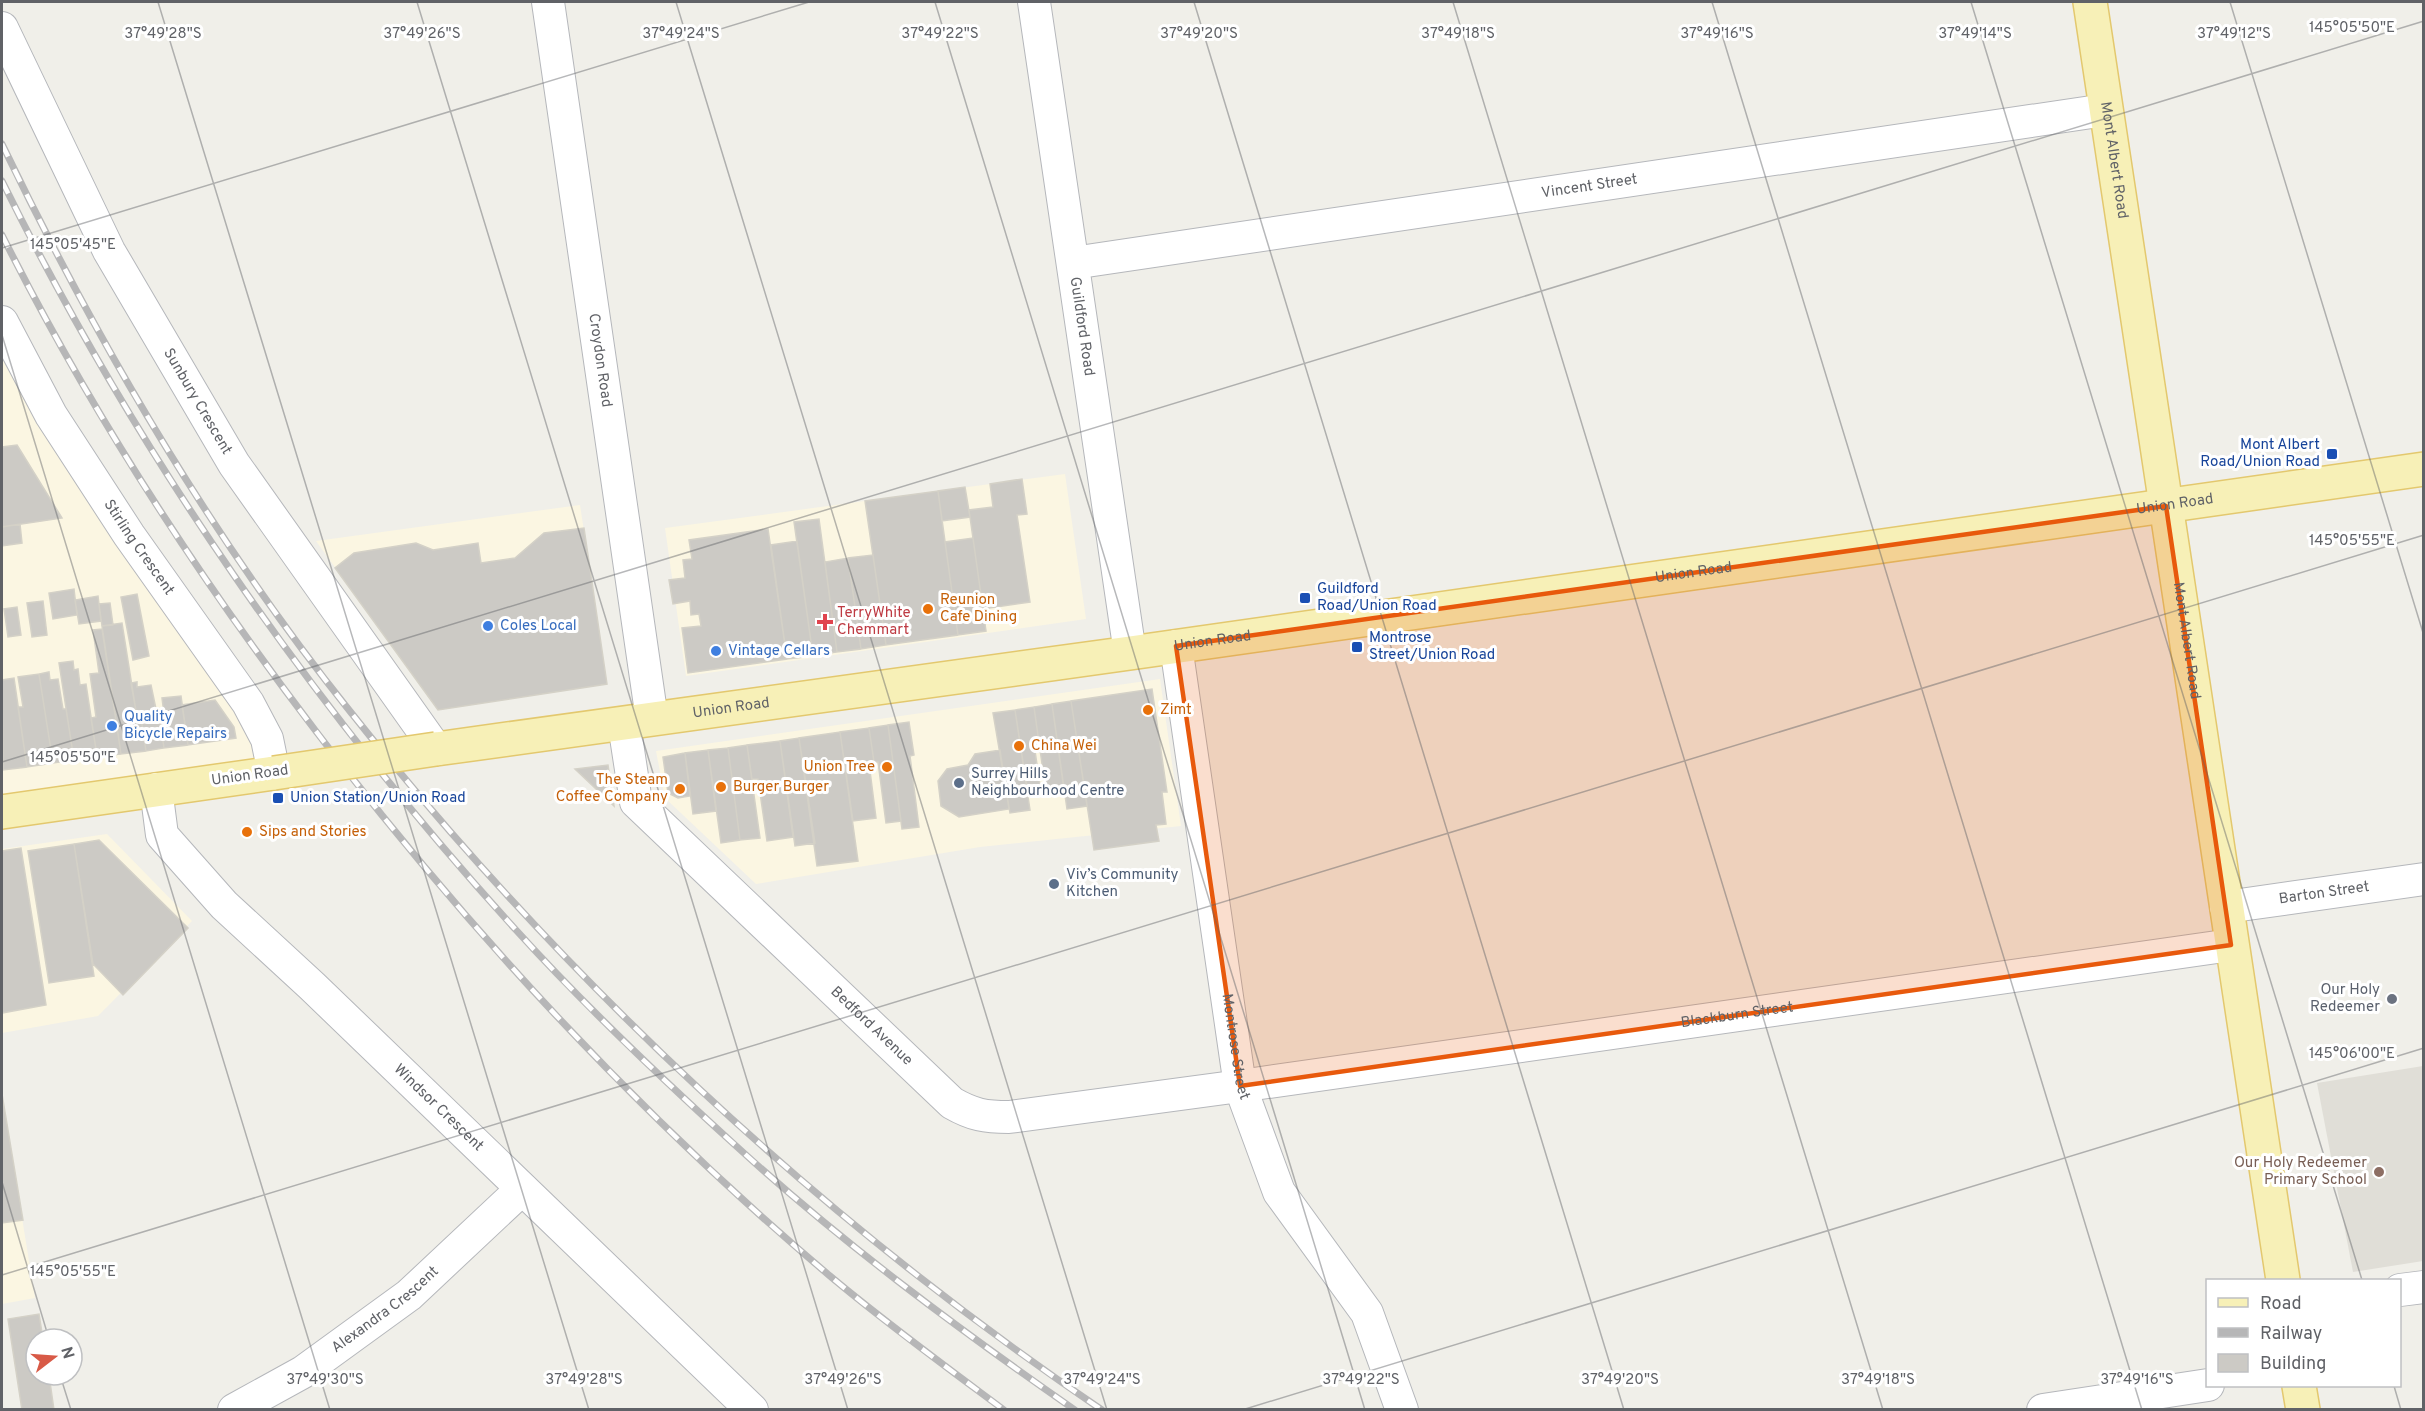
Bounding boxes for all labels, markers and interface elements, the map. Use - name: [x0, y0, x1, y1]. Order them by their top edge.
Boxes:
- text: 145°05'50"E: [2309, 19, 2395, 38]
- text: 37°49'28"S: [124, 25, 202, 44]
- text: 37°49'26"S: [383, 25, 461, 44]
- text: 37°49'24"S: [642, 25, 720, 44]
- text: 37°49'22"S: [901, 25, 979, 44]
- text: 37°49'20"S: [1160, 25, 1238, 44]
- text: 37°49'18"S: [1421, 25, 1495, 44]
- text: 37°49'16"S: [1680, 25, 1754, 44]
- text: 37°49'14"S: [1938, 25, 2012, 44]
- text: 37°49'12"S: [2197, 25, 2271, 44]
- street label: Mont Albert Road: [2096, 100, 2132, 220]
- street label: Vincent Street: [1540, 170, 1639, 203]
- text: 145°05'45"E: [30, 236, 116, 255]
- street label: Guildford Road: [1065, 276, 1099, 377]
- street label: Croydon Road: [584, 312, 616, 409]
- street label: Sunbury Crescent: [159, 345, 236, 458]
- place label: Mont Albert Road/Union Road: [2200, 436, 2320, 472]
- marker: Mont Albert Road/Union Road: [2325, 447, 2339, 461]
- street label: Union Road: [2135, 490, 2215, 519]
- street label: Stirling Crescent: [99, 496, 178, 599]
- text: 145°05'55"E: [2309, 532, 2395, 551]
- street label: Union Road: [1654, 558, 1734, 588]
- place label: Guildford Road/Union Road: [1317, 580, 1437, 616]
- street label: Mont Albert Road: [2168, 581, 2205, 701]
- place label: Reunion Cafe Dining: [940, 591, 1017, 627]
- marker: Guildford Road/Union Road: [1298, 591, 1312, 605]
- marker: Reunion Cafe Dining: [921, 602, 935, 616]
- place label: TerryWhite Chemmart: [837, 604, 911, 640]
- marker: TerryWhite Chemmart: [818, 615, 832, 629]
- place label: Coles Local: [500, 617, 577, 636]
- marker: Coles Local: [481, 619, 495, 633]
- street label: Union Road: [1173, 626, 1252, 656]
- place label: Montrose Street/Union Road: [1369, 629, 1495, 665]
- marker: Montrose Street/Union Road: [1350, 640, 1364, 654]
- place label: Vintage Cellars: [728, 642, 830, 661]
- marker: Vintage Cellars: [709, 644, 723, 658]
- street label: Union Road: [691, 693, 771, 723]
- place label: Zimt: [1160, 701, 1192, 720]
- marker: Zimt: [1141, 703, 1155, 717]
- place label: Quality Bicycle Repairs: [124, 708, 227, 744]
- marker: Quality Bicycle Repairs: [105, 719, 119, 733]
- place label: China Wei: [1031, 737, 1097, 756]
- marker: China Wei: [1012, 739, 1026, 753]
- text: 145°05'50"E: [30, 749, 116, 768]
- place label: Union Tree: [803, 758, 875, 777]
- marker: Union Tree: [880, 760, 894, 774]
- street label: Union Road: [210, 761, 290, 791]
- place label: Surrey Hills Neighbourhood Centre: [971, 765, 1124, 801]
- place label: The Steam Coffee Company: [556, 771, 668, 807]
- marker: Surrey Hills Neighbourhood Centre: [952, 776, 966, 790]
- place label: Burger Burger: [733, 778, 829, 797]
- marker: Burger Burger: [714, 780, 728, 794]
- marker: The Steam Coffee Company: [673, 782, 687, 796]
- place label: Union Station/Union Road: [290, 789, 466, 808]
- marker: Union Station/Union Road: [271, 791, 285, 805]
- place label: Sips and Stories: [259, 823, 367, 842]
- marker: Sips and Stories: [240, 825, 254, 839]
- place label: Viv’s Community Kitchen: [1066, 866, 1178, 902]
- marker: Viv’s Community Kitchen: [1047, 877, 1061, 891]
- street label: Barton Street: [2278, 877, 2371, 909]
- place label: Our Holy Redeemer: [2310, 981, 2380, 1017]
- street label: Bedford Avenue: [826, 983, 917, 1070]
- street label: Montrose Street: [1217, 992, 1254, 1102]
- marker: Our Holy Redeemer: [2385, 992, 2399, 1006]
- street label: Blackburn Street: [1680, 998, 1795, 1033]
- text: 145°06'00"E: [2309, 1045, 2395, 1064]
- street label: Windsor Crescent: [389, 1060, 487, 1156]
- place label: Our Holy Redeemer Primary School: [2234, 1154, 2367, 1190]
- marker: Our Holy Redeemer Primary School: [2372, 1165, 2386, 1179]
- street label: Alexandra Crescent: [328, 1262, 443, 1358]
- text: 145°05'55"E: [30, 1263, 116, 1282]
- legend: [2206, 1279, 2401, 1387]
- text: Road: [2260, 1293, 2302, 1316]
- text: Railway: [2260, 1323, 2322, 1346]
- north arrow: [24, 1327, 84, 1387]
- text: N: [55, 1345, 78, 1362]
- text: Building: [2260, 1353, 2326, 1376]
- text: 37°49'30"S: [286, 1371, 364, 1390]
- text: 37°49'28"S: [545, 1371, 623, 1390]
- text: 37°49'26"S: [804, 1371, 882, 1390]
- text: 37°49'24"S: [1063, 1371, 1141, 1390]
- text: 37°49'22"S: [1322, 1371, 1400, 1390]
- text: 37°49'20"S: [1581, 1371, 1659, 1390]
- text: 37°49'18"S: [1841, 1371, 1915, 1390]
- text: 37°49'16"S: [2100, 1371, 2174, 1390]

